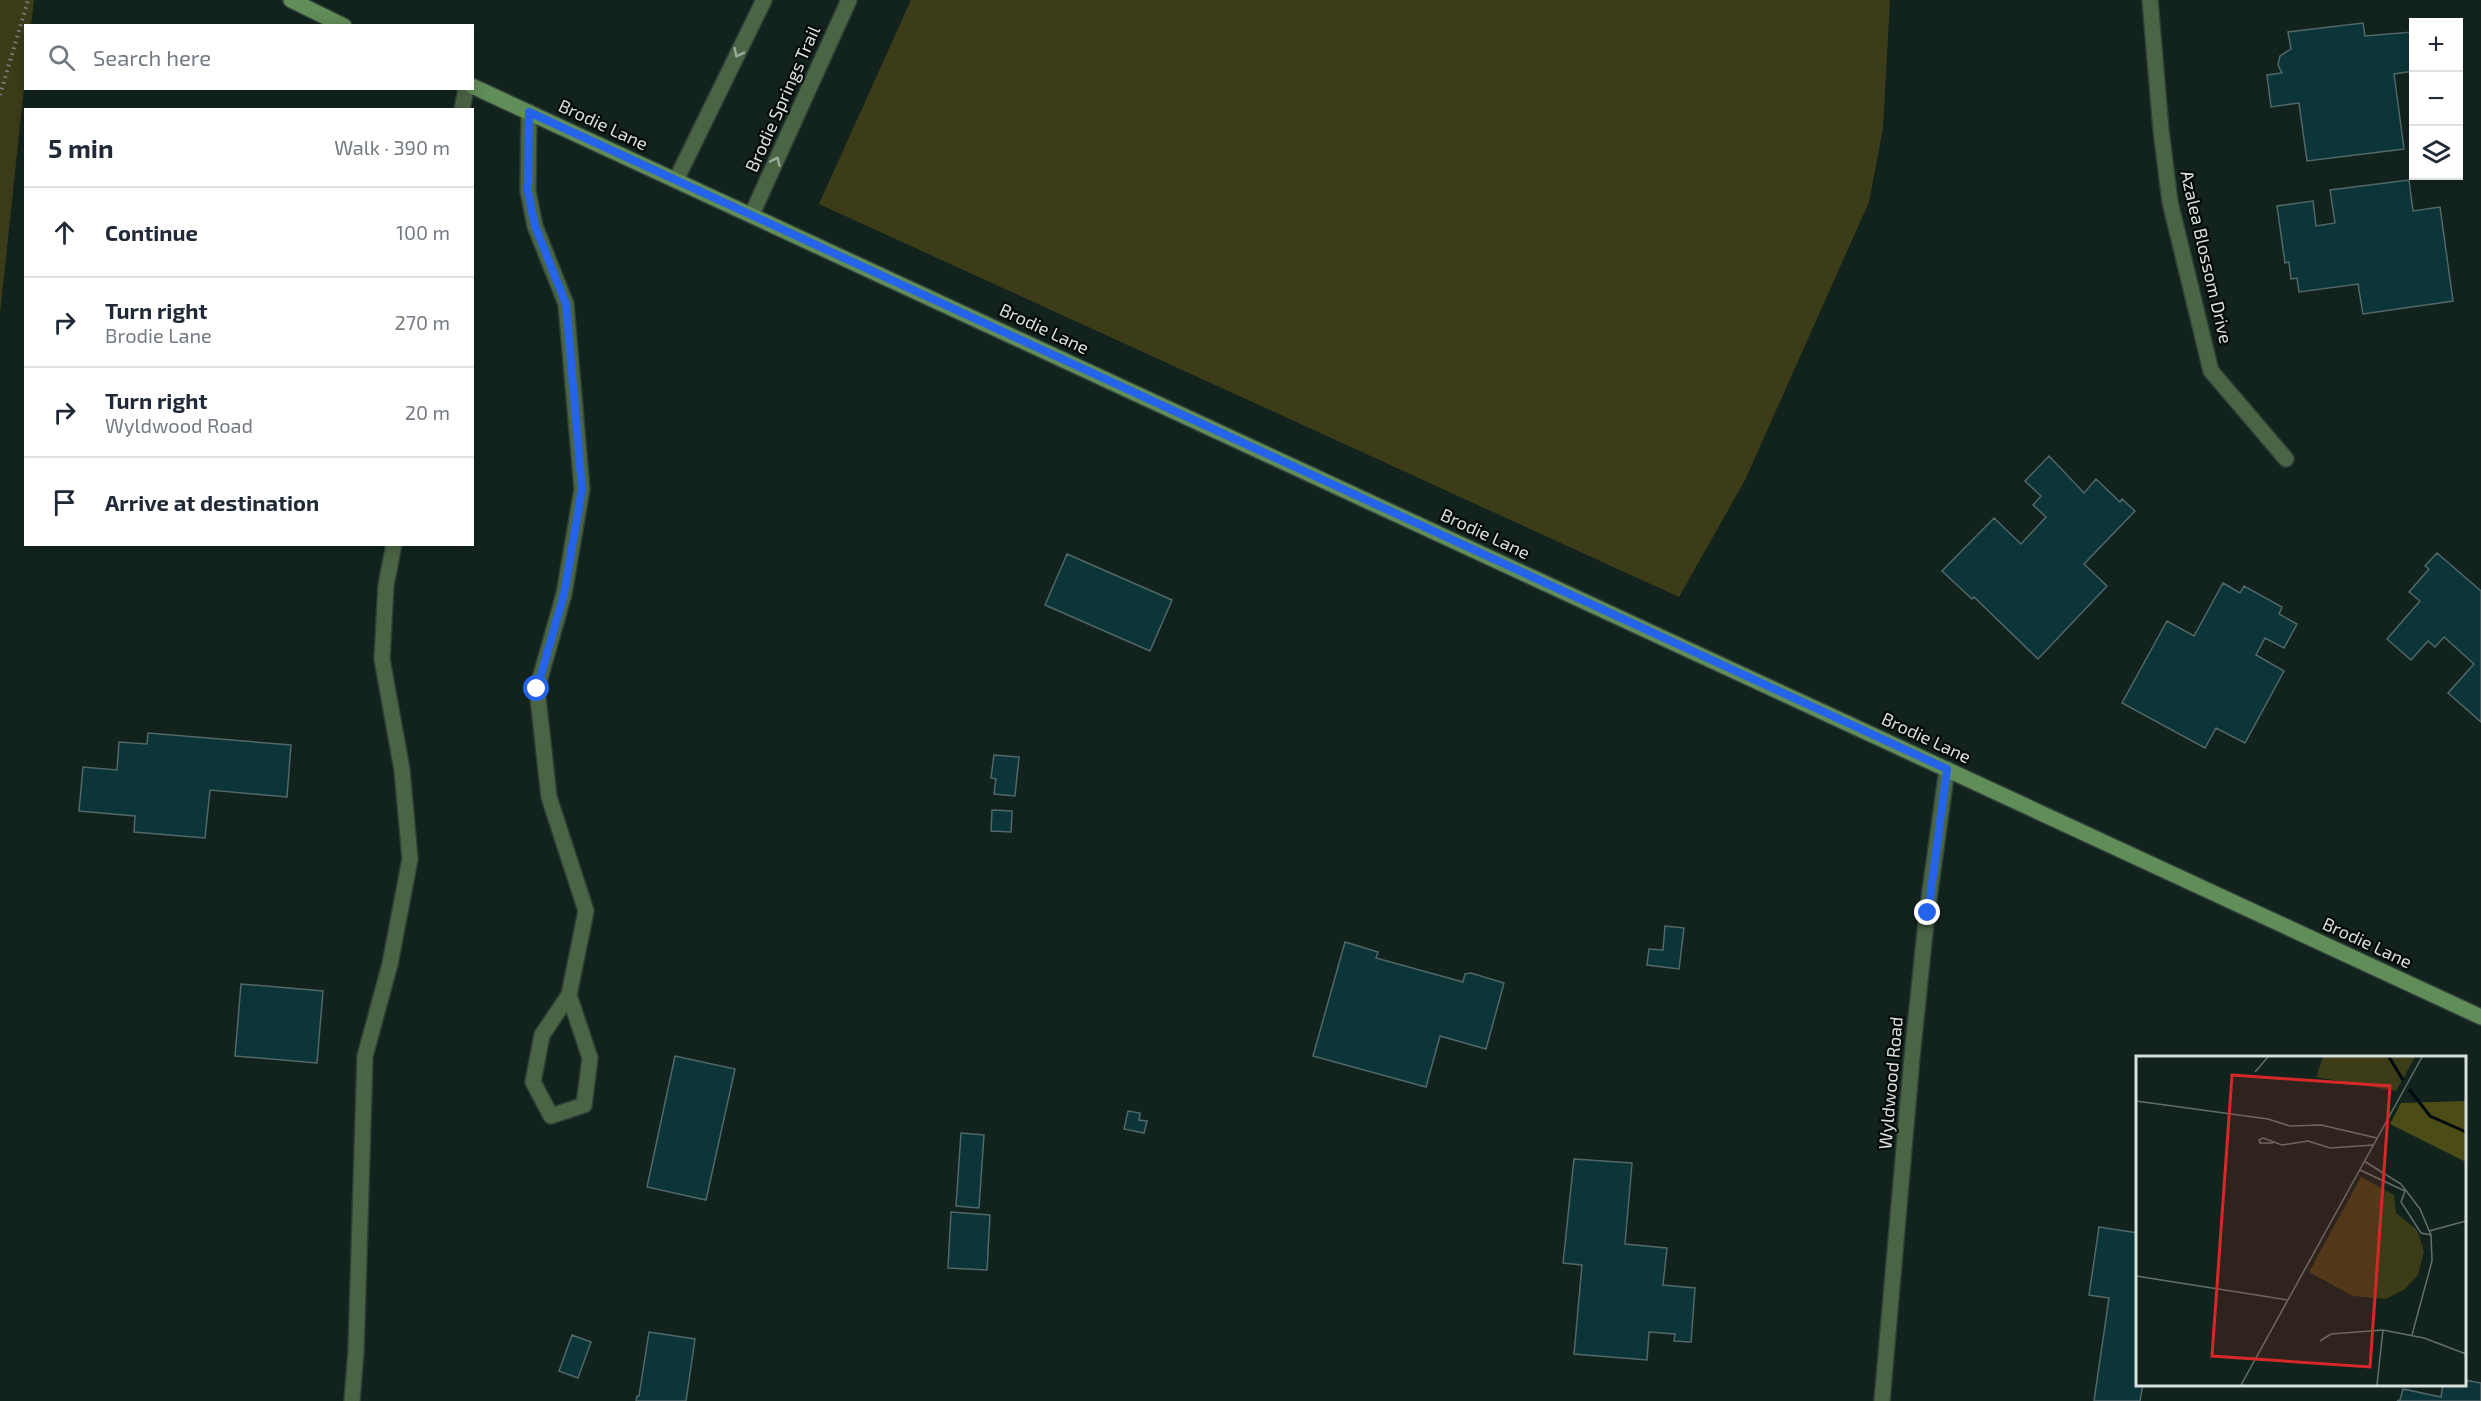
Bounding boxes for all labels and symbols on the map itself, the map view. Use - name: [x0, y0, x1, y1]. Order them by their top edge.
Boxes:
- street label: Brodie Springs Trail: [740, 21, 825, 175]
- one-way arrow: [734, 46, 746, 57]
- street label: Brodie Lane: [555, 94, 652, 154]
- one-way arrow: [769, 156, 781, 167]
- street label: Azalea Blossom Drive: [2176, 168, 2238, 345]
- street label: Brodie Lane: [996, 298, 1093, 358]
- street label: Brodie Lane: [1437, 503, 1534, 563]
- route start: [523, 675, 549, 701]
- street label: Brodie Lane: [1878, 707, 1975, 767]
- route end: [1914, 899, 1940, 925]
- street label: Brodie Lane: [2319, 912, 2416, 972]
- street label: Wyldwood Road: [1873, 1016, 1907, 1150]
- inset map: [2136, 1056, 2466, 1386]

